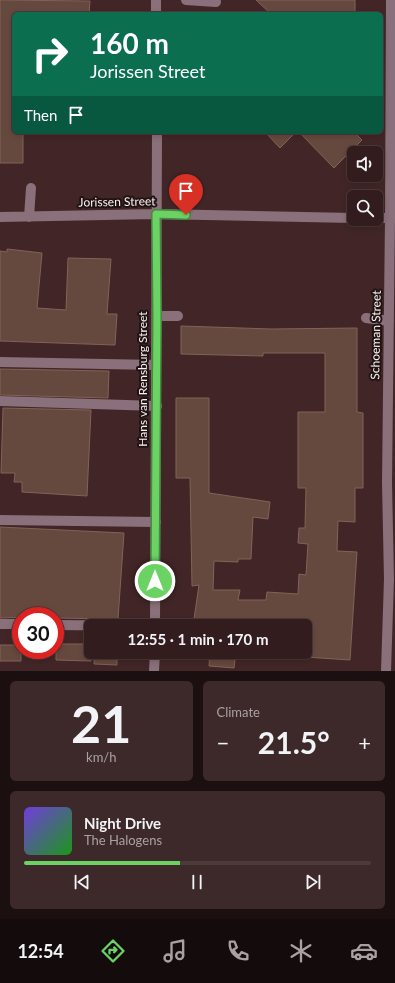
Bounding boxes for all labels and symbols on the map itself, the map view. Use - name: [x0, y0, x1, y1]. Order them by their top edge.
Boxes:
- pin: [169, 174, 203, 215]
- street label: Jorissen Street: [78, 193, 156, 210]
- street label: Schoeman Street: [367, 290, 384, 380]
- street label: Hans van Rensburg Street: [135, 311, 150, 447]
- position arrow: [134, 560, 176, 602]
- speed limit sign: 30: [12, 607, 64, 659]

